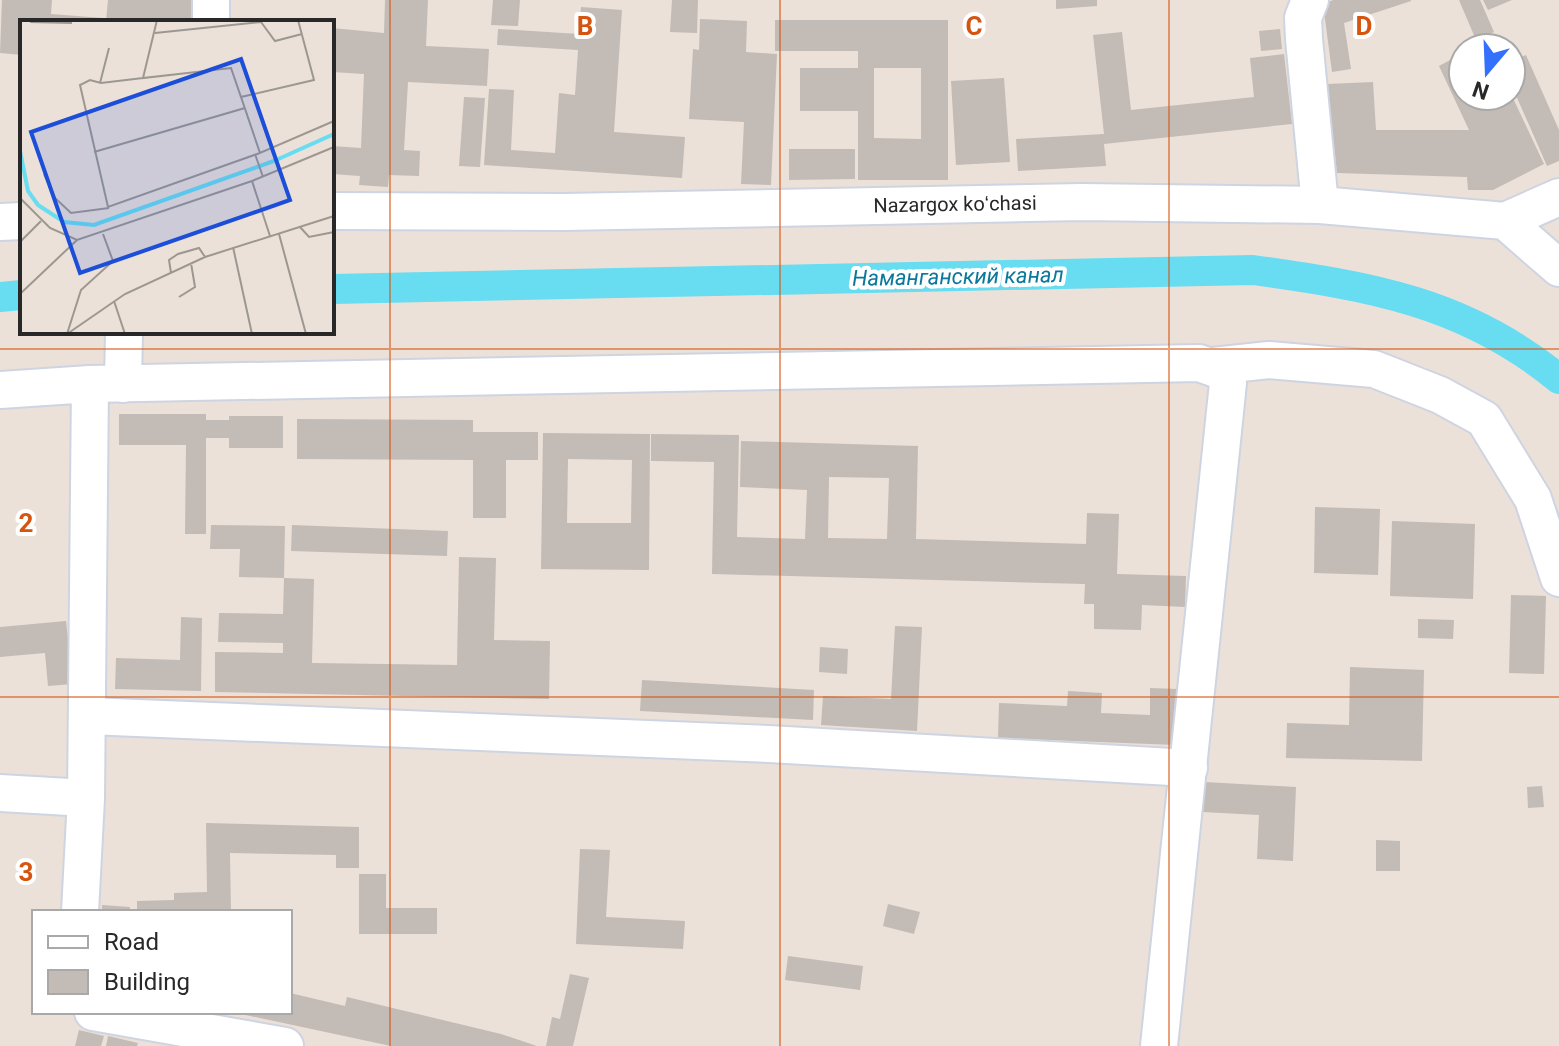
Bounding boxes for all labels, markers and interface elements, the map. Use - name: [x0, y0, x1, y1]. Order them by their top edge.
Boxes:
- text: B: [577, 11, 593, 41]
- text: C: [965, 11, 983, 41]
- text: D: [1356, 11, 1372, 41]
- inset map: [20, 20, 334, 334]
- north arrow: [1447, 32, 1527, 112]
- text: N: [1469, 76, 1492, 105]
- street label: Nazargox koʻchasi: [873, 191, 1037, 217]
- water label: Наманганский канал: [852, 262, 1064, 291]
- text: 2: [19, 508, 33, 538]
- text: 3: [19, 857, 33, 887]
- legend: [32, 910, 292, 1014]
- text: Road: [104, 928, 159, 956]
- text: Building: [104, 968, 190, 996]

